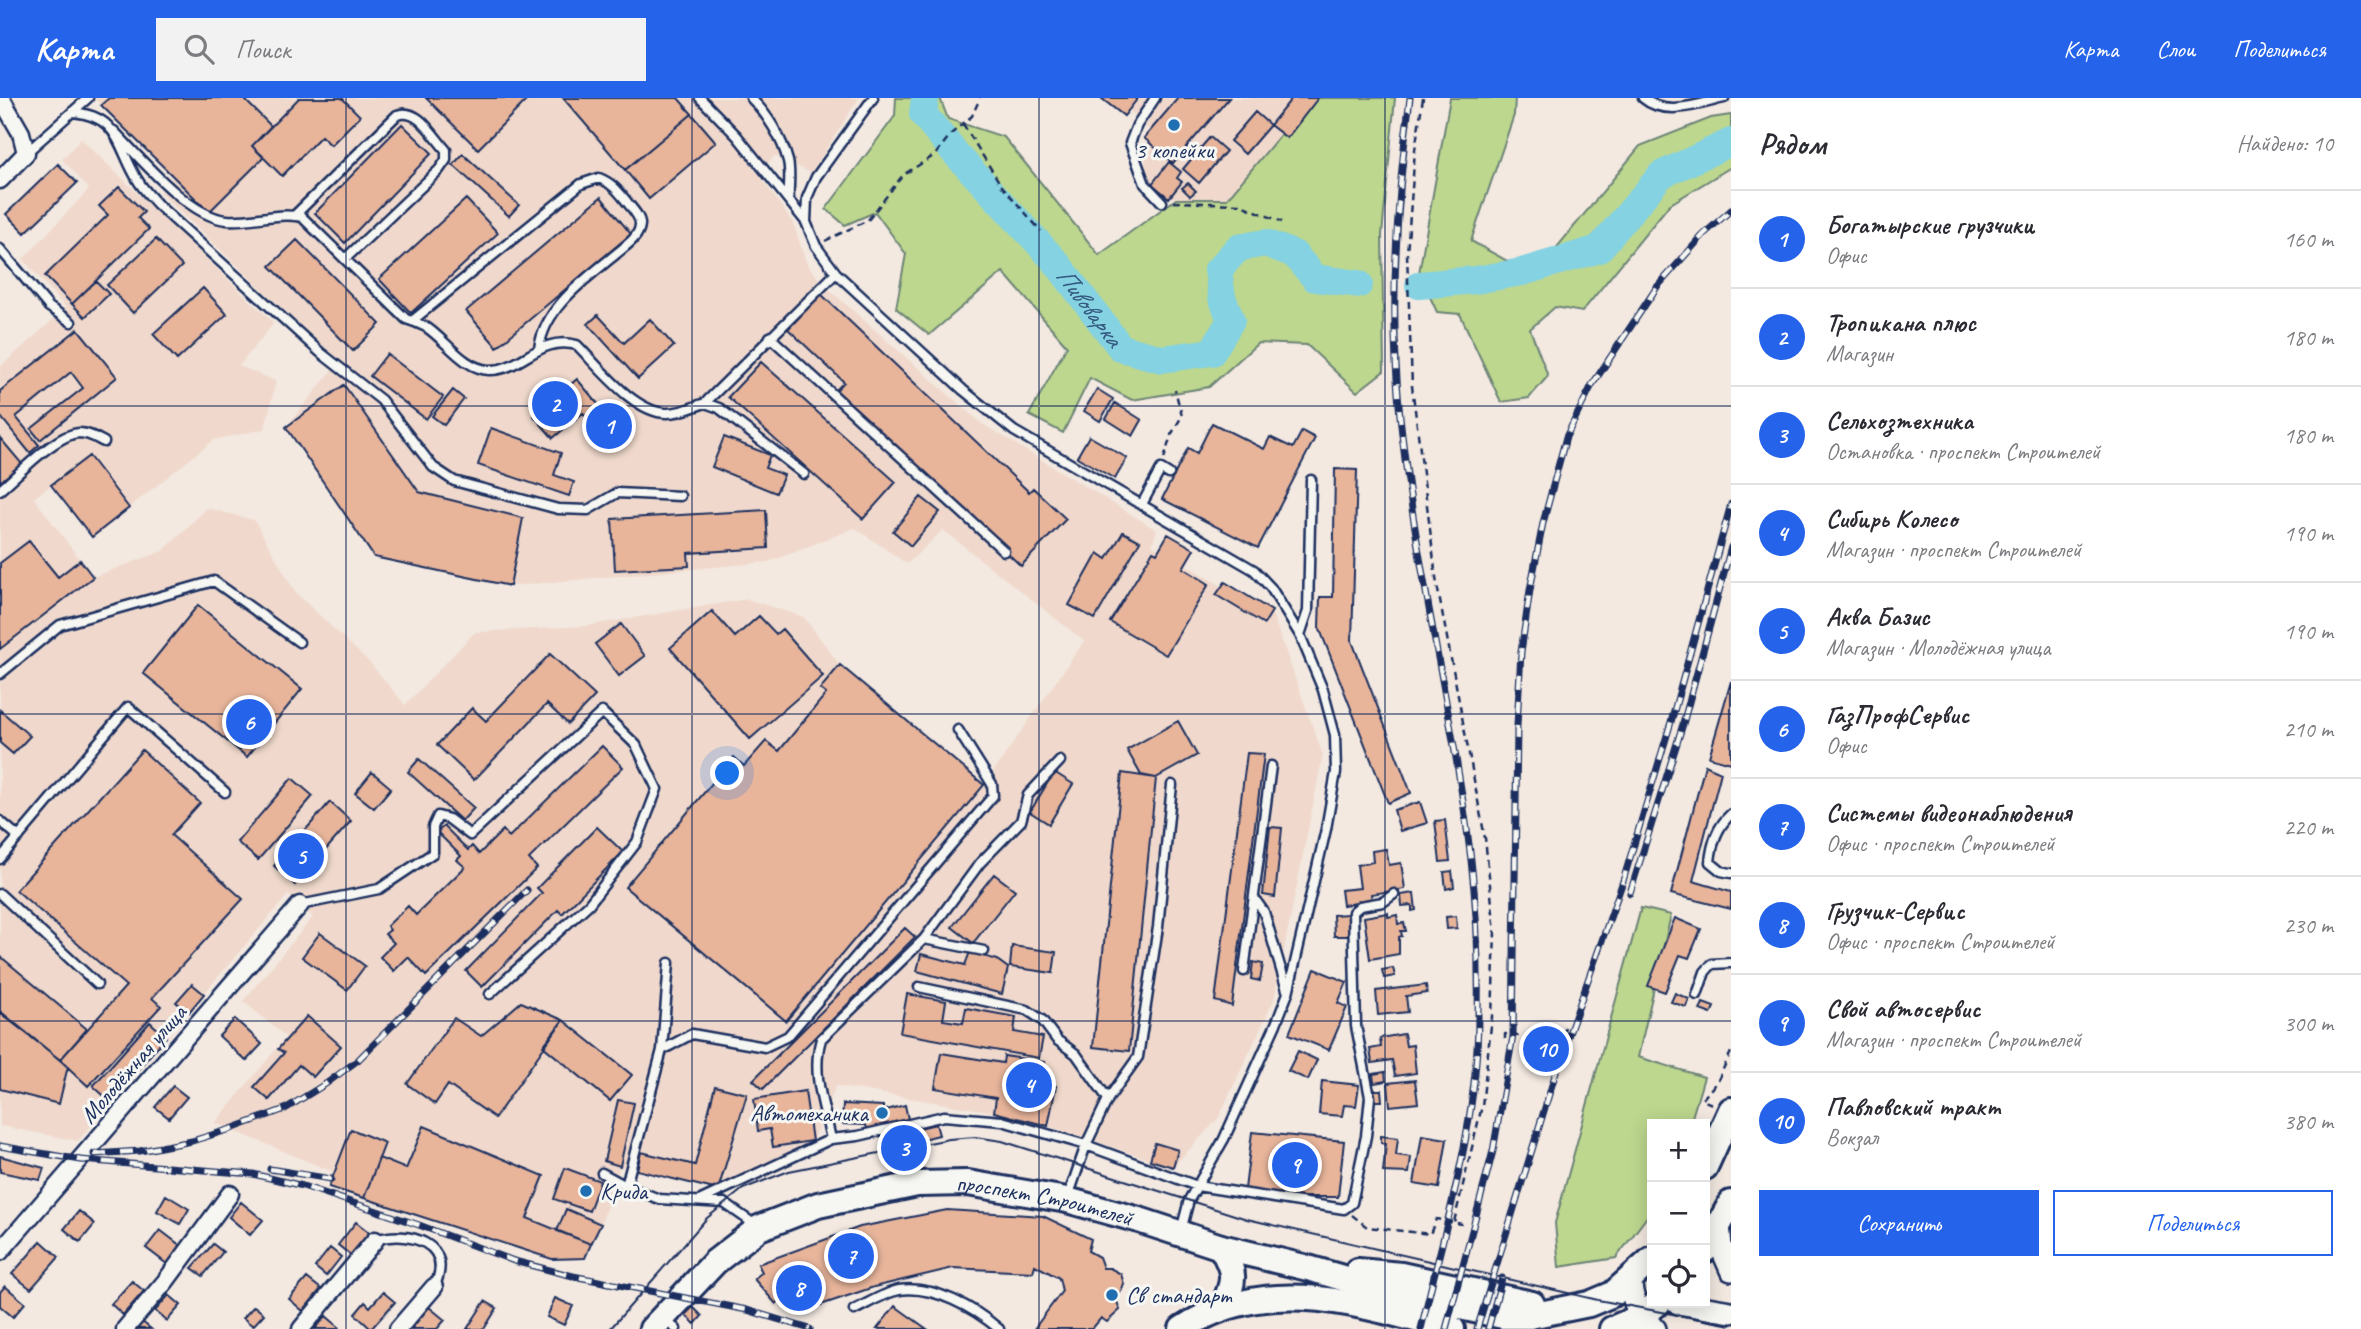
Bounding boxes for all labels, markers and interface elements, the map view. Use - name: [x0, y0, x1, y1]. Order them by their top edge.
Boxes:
- search box: [156, 18, 646, 81]
- text: Карта: [35, 28, 114, 70]
- icon: search: [180, 30, 218, 68]
- text: Поиск: [236, 33, 290, 66]
- text: Карта: [2064, 34, 2118, 64]
- text: Слои: [2156, 34, 2195, 64]
- text: Поделиться: [2233, 34, 2326, 64]
- marker: 3 копейки: [1166, 117, 1182, 133]
- text: Рядом: [1759, 125, 1826, 163]
- text: Найдено: 10: [2237, 129, 2333, 158]
- place label: 3 копейки: [1135, 135, 1215, 165]
- text: Богатырские грузчики: [1826, 208, 2034, 241]
- text: 1: [1777, 225, 1787, 254]
- text: 160 m: [2284, 225, 2333, 254]
- text: Офис: [1826, 241, 1866, 270]
- water label: Пивоварка: [1049, 260, 1132, 355]
- text: Тропикана плюс: [1826, 306, 1976, 339]
- text: 2: [1777, 323, 1787, 352]
- text: 180 m: [2284, 323, 2333, 352]
- text: Магазин: [1826, 339, 1893, 368]
- pin: 2: [532, 378, 578, 430]
- pin: 1: [586, 400, 632, 452]
- text: Сельхозтехника: [1826, 404, 1973, 437]
- text: 3: [1777, 421, 1787, 450]
- text: 180 m: [2284, 421, 2333, 450]
- text: Остановка · проспект Строителей: [1826, 437, 2100, 466]
- text: Сибирь Колесо: [1826, 502, 1957, 535]
- text: 4: [1777, 519, 1787, 548]
- text: 190 m: [2284, 519, 2333, 548]
- text: Магазин · проспект Строителей: [1826, 535, 2081, 564]
- text: Аква Базис: [1826, 600, 1930, 633]
- text: 5: [1777, 617, 1787, 646]
- text: 190 m: [2284, 617, 2333, 646]
- text: Магазин · Молодёжная улица: [1826, 633, 2050, 662]
- pin: 6: [226, 696, 272, 748]
- text: ГазПрофСервис: [1826, 698, 1969, 731]
- text: 6: [1777, 715, 1787, 744]
- text: 210 m: [2284, 715, 2333, 744]
- text: Офис: [1826, 731, 1866, 760]
- your location: [710, 756, 744, 790]
- text: Системы видеонаблюдения: [1826, 796, 2071, 829]
- text: 7: [1777, 813, 1787, 842]
- text: 220 m: [2284, 813, 2333, 842]
- text: Офис · проспект Строителей: [1826, 829, 2055, 858]
- pin: 5: [278, 830, 324, 882]
- text: Грузчик-Сервис: [1826, 894, 1965, 927]
- text: 8: [1777, 911, 1787, 940]
- text: 230 m: [2284, 911, 2333, 940]
- text: Офис · проспект Строителей: [1826, 927, 2055, 956]
- text: Свой автосервис: [1826, 992, 1981, 1025]
- street label: Молодёжная улица: [73, 997, 194, 1130]
- text: 9: [1777, 1009, 1787, 1038]
- text: 300 m: [2284, 1009, 2333, 1038]
- pin: 10: [1523, 1023, 1569, 1075]
- text: Магазин · проспект Строителей: [1826, 1025, 2081, 1054]
- pin: 4: [1006, 1059, 1052, 1111]
- text: Павловский тракт: [1826, 1090, 2000, 1123]
- place label: Автомеханика: [750, 1098, 869, 1128]
- marker: Автомеханика: [874, 1105, 890, 1121]
- text: 10: [1772, 1107, 1792, 1136]
- text: 380 m: [2284, 1107, 2333, 1136]
- map controls: [1647, 1119, 1710, 1308]
- button: +: [1647, 1119, 1710, 1182]
- pin: 3: [881, 1122, 927, 1174]
- text: Вокзал: [1826, 1123, 1878, 1152]
- pin: 9: [1272, 1139, 1318, 1191]
- street label: проспект Строителей: [955, 1168, 1138, 1233]
- place label: Крида: [600, 1176, 649, 1206]
- button: −: [1647, 1182, 1710, 1245]
- marker: Крида: [578, 1183, 594, 1199]
- button: Сохранить: [1759, 1190, 2039, 1256]
- button: Поделиться: [2053, 1190, 2333, 1256]
- pin: 7: [828, 1230, 874, 1282]
- button: locate: [1647, 1245, 1710, 1308]
- pin: 8: [776, 1262, 822, 1314]
- place label: Св стандарт: [1126, 1280, 1233, 1310]
- marker: Св стандарт: [1104, 1287, 1120, 1303]

